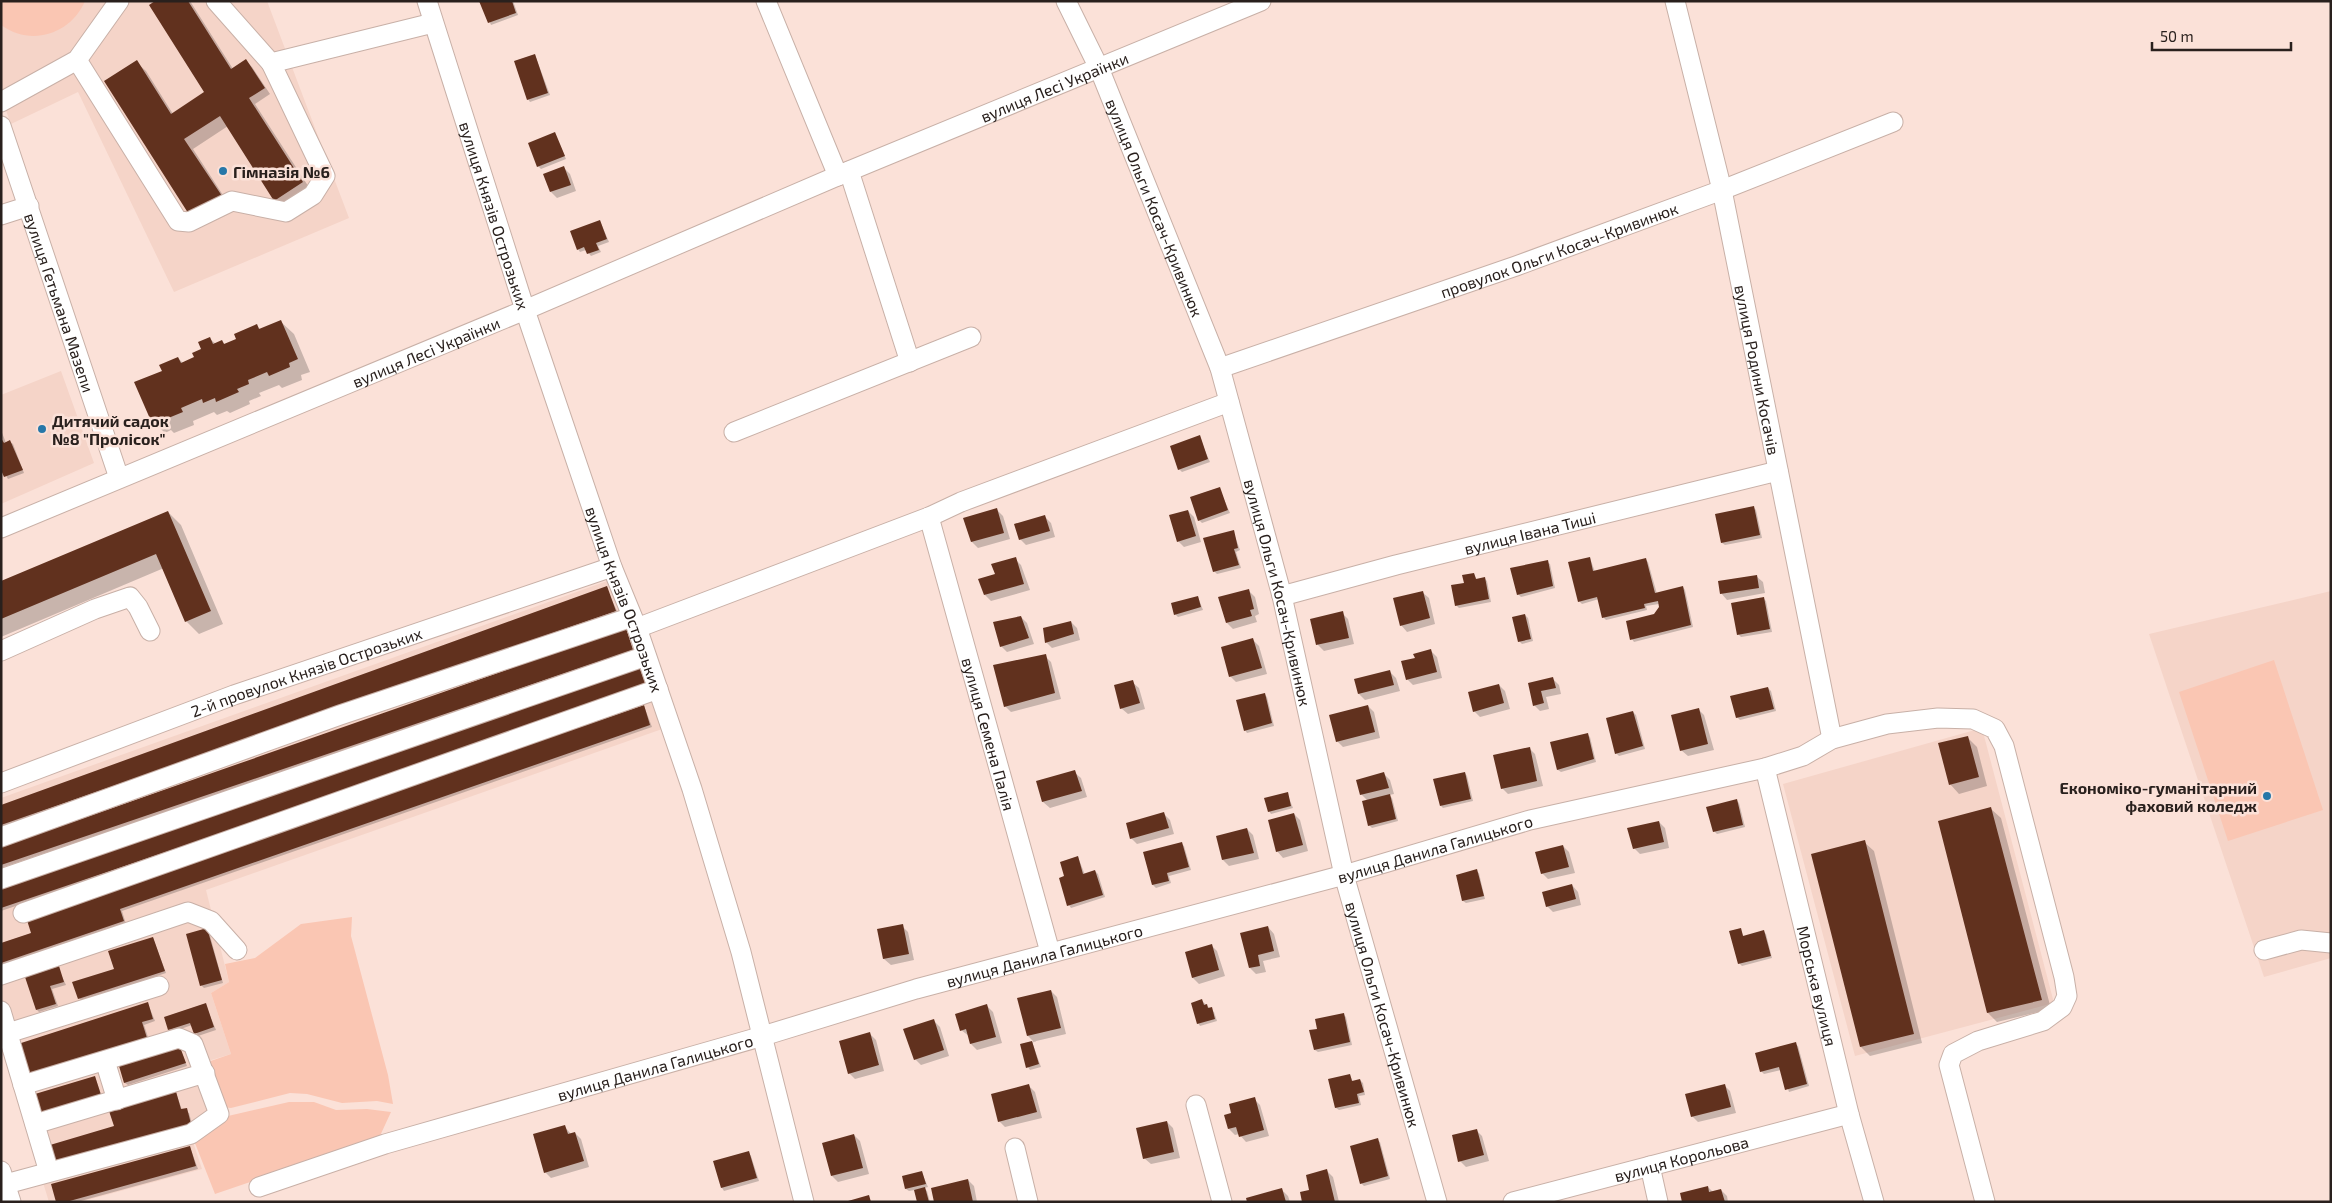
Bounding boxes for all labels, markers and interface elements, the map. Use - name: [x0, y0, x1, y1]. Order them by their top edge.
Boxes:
- scale bar: [2152, 20, 2291, 52]
- text: 50 m: [2160, 27, 2194, 45]
- street label: вулиця Лесі Українки: [977, 47, 1131, 125]
- street label: вулиця Ольги Косач-Кривинюк: [1103, 96, 1208, 320]
- street label: вулиця Князів Острозьких: [456, 119, 534, 312]
- place label: Гімназія №6: [233, 162, 330, 181]
- marker: Гімназія №6: [217, 165, 229, 177]
- street label: провулок Ольги Косач-Кривинюк: [1438, 198, 1681, 301]
- street label: вулиця Гетьмана Мазепи: [21, 210, 99, 394]
- street label: вулиця Родини Косачів: [1732, 283, 1784, 456]
- street label: вулиця Лесі Українки: [349, 312, 502, 390]
- place label: Дитячий садок №8 "Пролісок": [52, 411, 169, 448]
- marker: Дитячий садок №8 "Пролісок": [36, 423, 48, 435]
- street label: вулиця Ольги Косач-Кривинюк: [1241, 477, 1316, 708]
- street label: вулиця Князів Острозьких: [583, 504, 668, 695]
- street label: вулиця Івана Тиші: [1462, 507, 1598, 557]
- street label: 2-й провулок Князів Острозьких: [188, 622, 425, 720]
- street label: вулиця Семена Палія: [959, 655, 1020, 813]
- place label: Економіко-гуманітарний фаховий коледж: [2059, 778, 2257, 815]
- marker: Економіко-гуманітарний фаховий коледж: [2261, 790, 2273, 802]
- street label: вулиця Данила Галицького: [1335, 810, 1535, 886]
- street label: вулиця Ольги Косач-Кривинюк: [1343, 899, 1425, 1130]
- street label: вулиця Данила Галицького: [944, 920, 1145, 990]
- street label: Морська вулиця: [1794, 924, 1842, 1048]
- street label: вулиця Данила Галицького: [555, 1030, 755, 1104]
- street label: вулиця Корольова: [1612, 1131, 1751, 1185]

